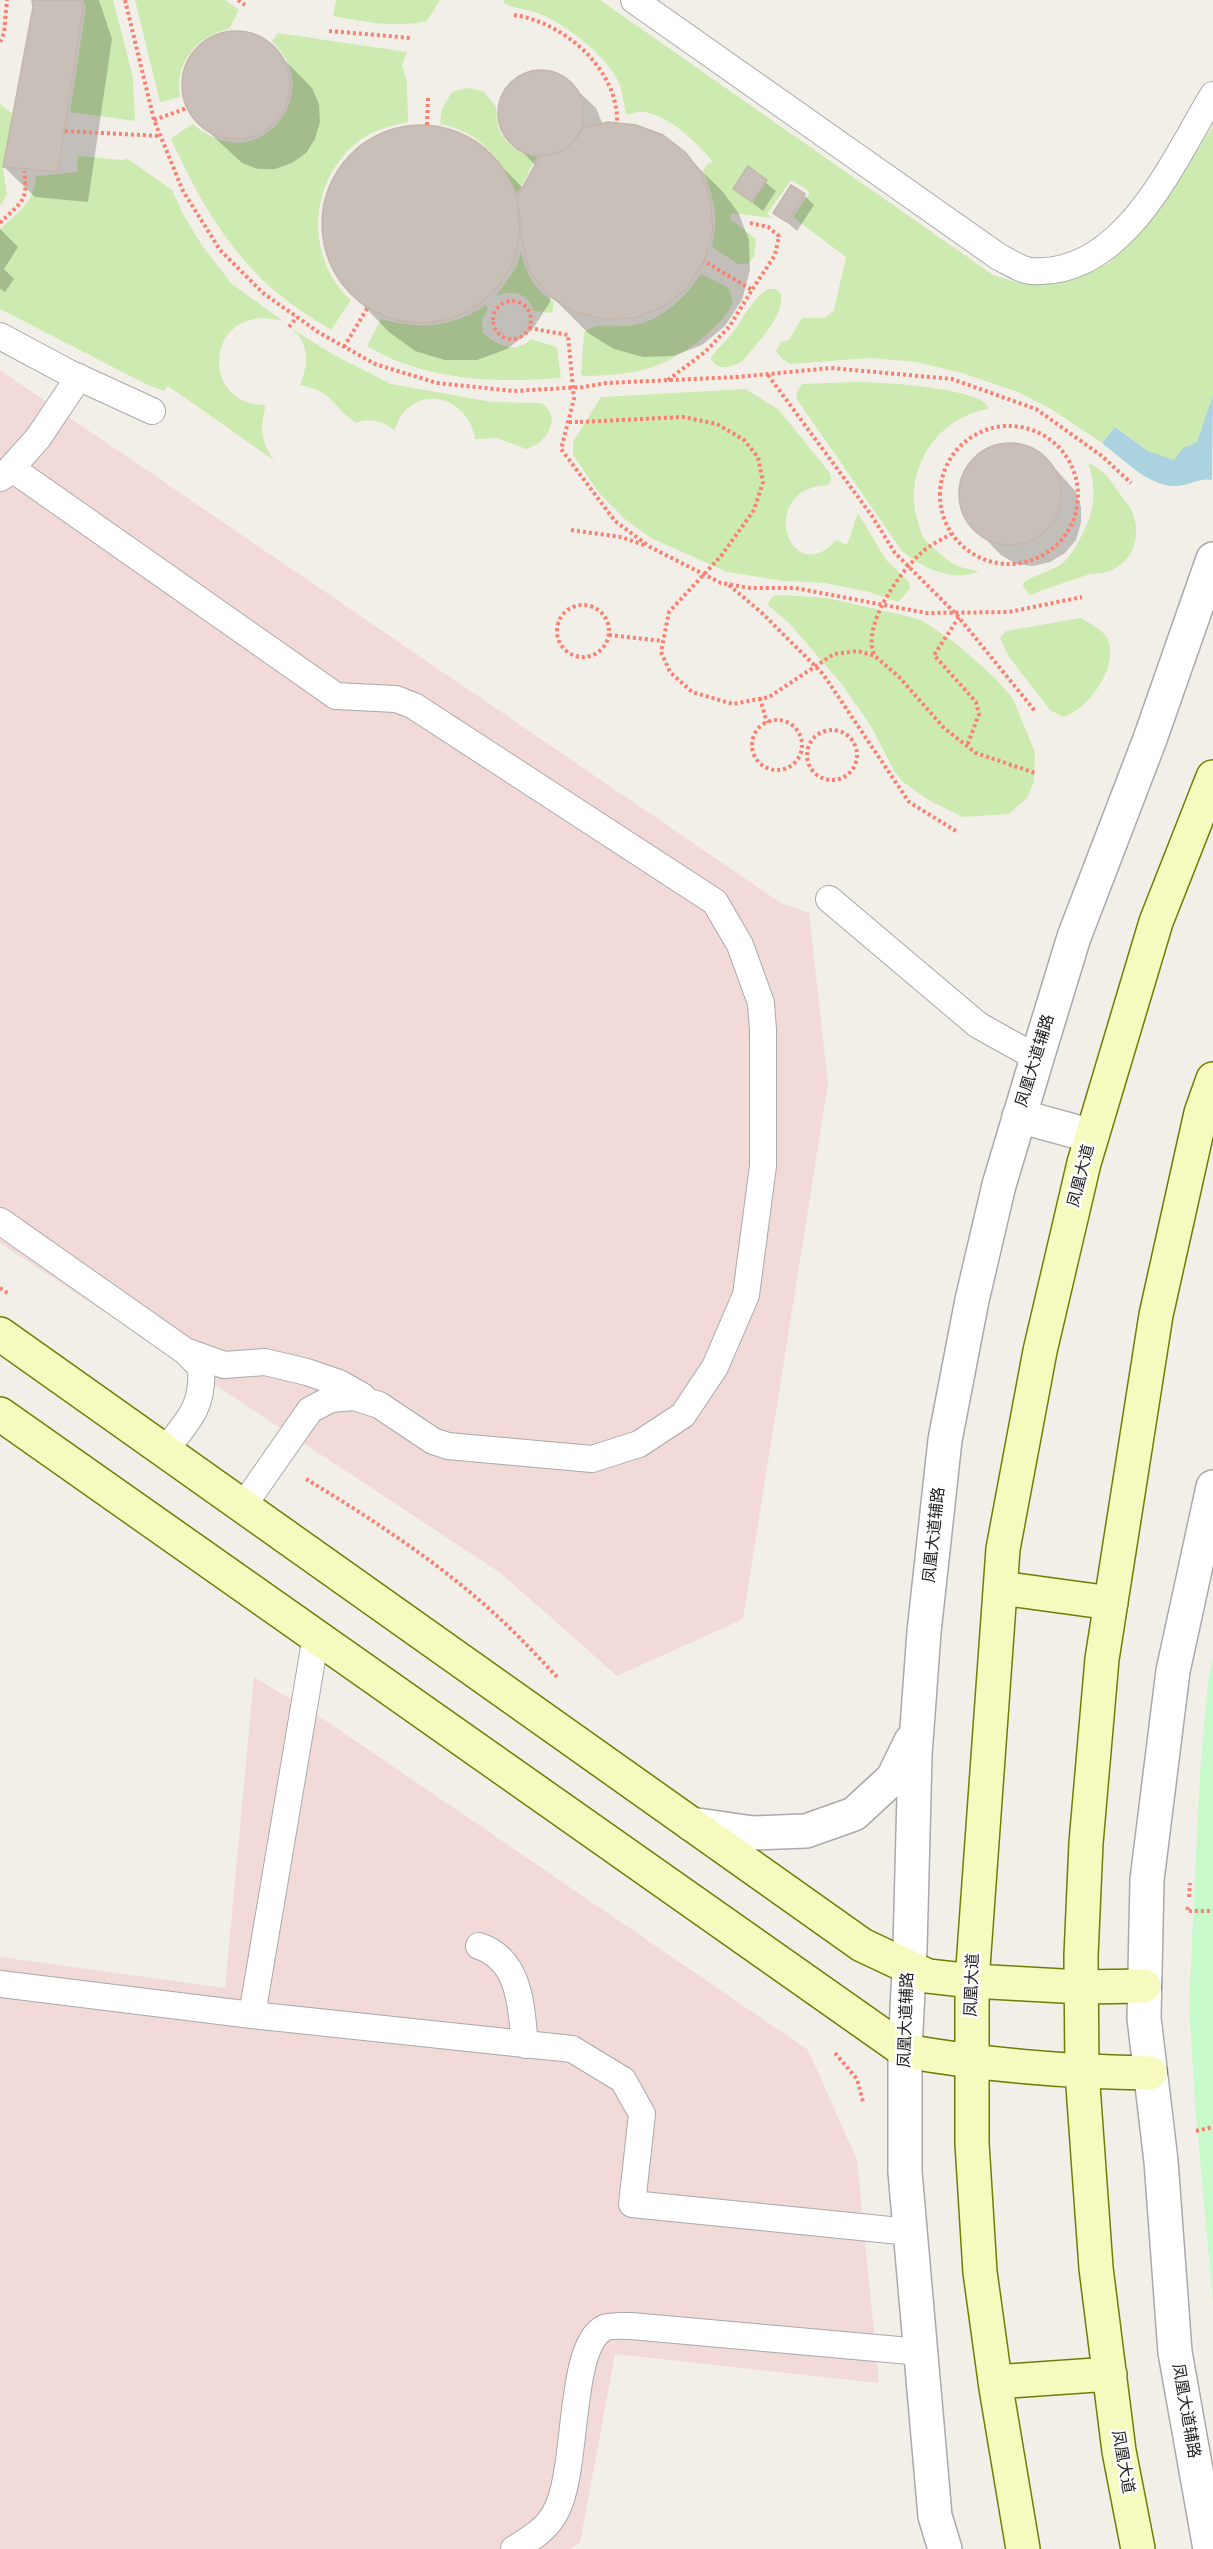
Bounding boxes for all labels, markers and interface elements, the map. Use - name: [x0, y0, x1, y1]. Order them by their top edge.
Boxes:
- street label: 凤凰大道辅路: [1013, 1012, 1059, 1110]
- street label: 凤凰大道: [1065, 1143, 1099, 1209]
- street label: 凤凰大道辅路: [920, 1486, 950, 1584]
- street label: 凤凰大道: [962, 1953, 984, 2017]
- street label: 凤凰大道辅路: [896, 1972, 918, 2068]
- street label: 凤凰大道辅路: [1167, 2362, 1203, 2460]
- street label: 凤凰大道: [1107, 2429, 1137, 2495]

